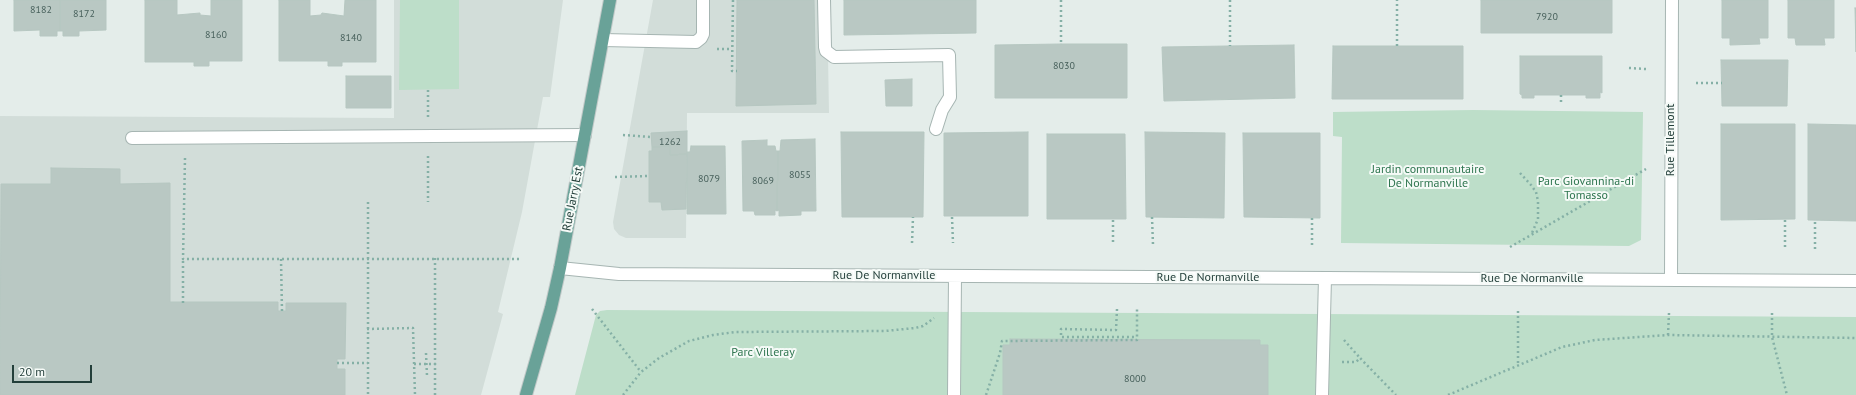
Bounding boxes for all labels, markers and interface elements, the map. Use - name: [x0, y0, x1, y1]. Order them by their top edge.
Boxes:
- house number: 8182: [30, 4, 52, 16]
- house number: 8172: [73, 8, 95, 20]
- house number: 7920: [1536, 11, 1558, 23]
- house number: 8160: [205, 29, 227, 41]
- house number: 8140: [340, 32, 362, 44]
- house number: 8030: [1053, 60, 1075, 72]
- street label: Rue Tillemont: [1664, 104, 1678, 176]
- house number: 1262: [659, 136, 681, 148]
- park label: Jardin communautaire De Normanville: [1372, 163, 1484, 191]
- street label: Rue Jarry Est: [560, 166, 586, 232]
- house number: 8055: [789, 169, 811, 181]
- house number: 8079: [698, 173, 720, 185]
- house number: 8069: [752, 175, 774, 187]
- park label: Parc Giovannina-di Tomasso: [1538, 175, 1634, 203]
- street label: Rue De Normanville: [833, 269, 935, 283]
- street label: Rue De Normanville: [1157, 271, 1259, 285]
- street label: Rue De Normanville: [1481, 272, 1583, 286]
- park label: Parc Villeray: [731, 346, 795, 360]
- scale bar: [14, 357, 94, 383]
- text: 20 m: [19, 364, 45, 379]
- house number: 8000: [1124, 373, 1146, 385]

